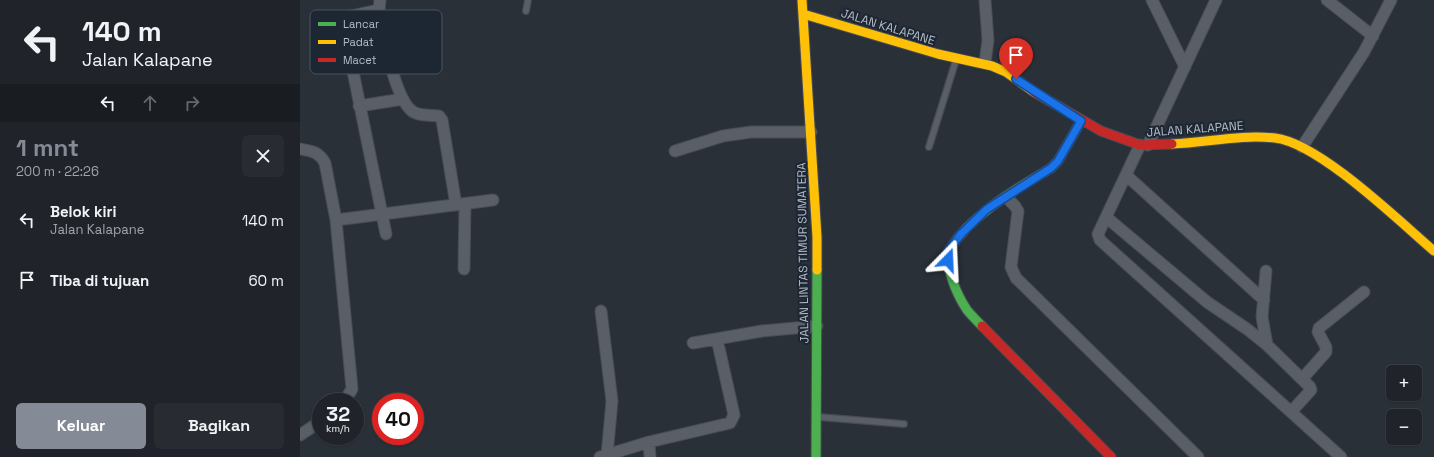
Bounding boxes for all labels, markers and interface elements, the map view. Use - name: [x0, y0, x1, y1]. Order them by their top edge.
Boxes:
- street label: JALAN KALAPANE: [839, 5, 937, 49]
- legend: [310, 10, 442, 74]
- text: 140 m: [82, 13, 162, 49]
- icon: left: [16, 16, 68, 68]
- text: Lancar: [343, 17, 379, 31]
- text: Padat: [343, 35, 374, 49]
- pin: [999, 38, 1033, 79]
- icon: arrive: [1005, 44, 1027, 66]
- text: Jalan Kalapane: [82, 48, 213, 71]
- text: Macet: [343, 53, 377, 67]
- icon: left: [97, 92, 119, 114]
- icon: ahead: [139, 92, 161, 114]
- icon: right: [181, 92, 203, 114]
- street label: JALAN KALAPANE: [1146, 118, 1244, 140]
- text: 1 mnt: [16, 132, 79, 163]
- button: close: [242, 135, 284, 177]
- street label: JALAN LINTAS TIMUR SUMATERA: [793, 162, 813, 344]
- text: 200 m · 22:26: [16, 163, 99, 180]
- text: Belok kiri: [50, 202, 116, 221]
- icon: left: [16, 209, 38, 231]
- text: 140 m: [242, 211, 284, 230]
- text: Jalan Kalapane: [50, 221, 144, 238]
- position arrow: [927, 239, 969, 281]
- icon: arrive: [16, 269, 38, 291]
- text: Tiba di tujuan: [50, 271, 149, 290]
- text: 60 m: [248, 271, 284, 290]
- map controls: [1386, 365, 1422, 445]
- button: +: [1386, 365, 1422, 401]
- speed limit sign: 40: [372, 393, 424, 445]
- text: 32: [326, 401, 350, 427]
- button: Keluar: [16, 403, 146, 449]
- button: Bagikan: [154, 403, 284, 449]
- button: −: [1386, 409, 1422, 445]
- text: km/h: [326, 422, 350, 435]

